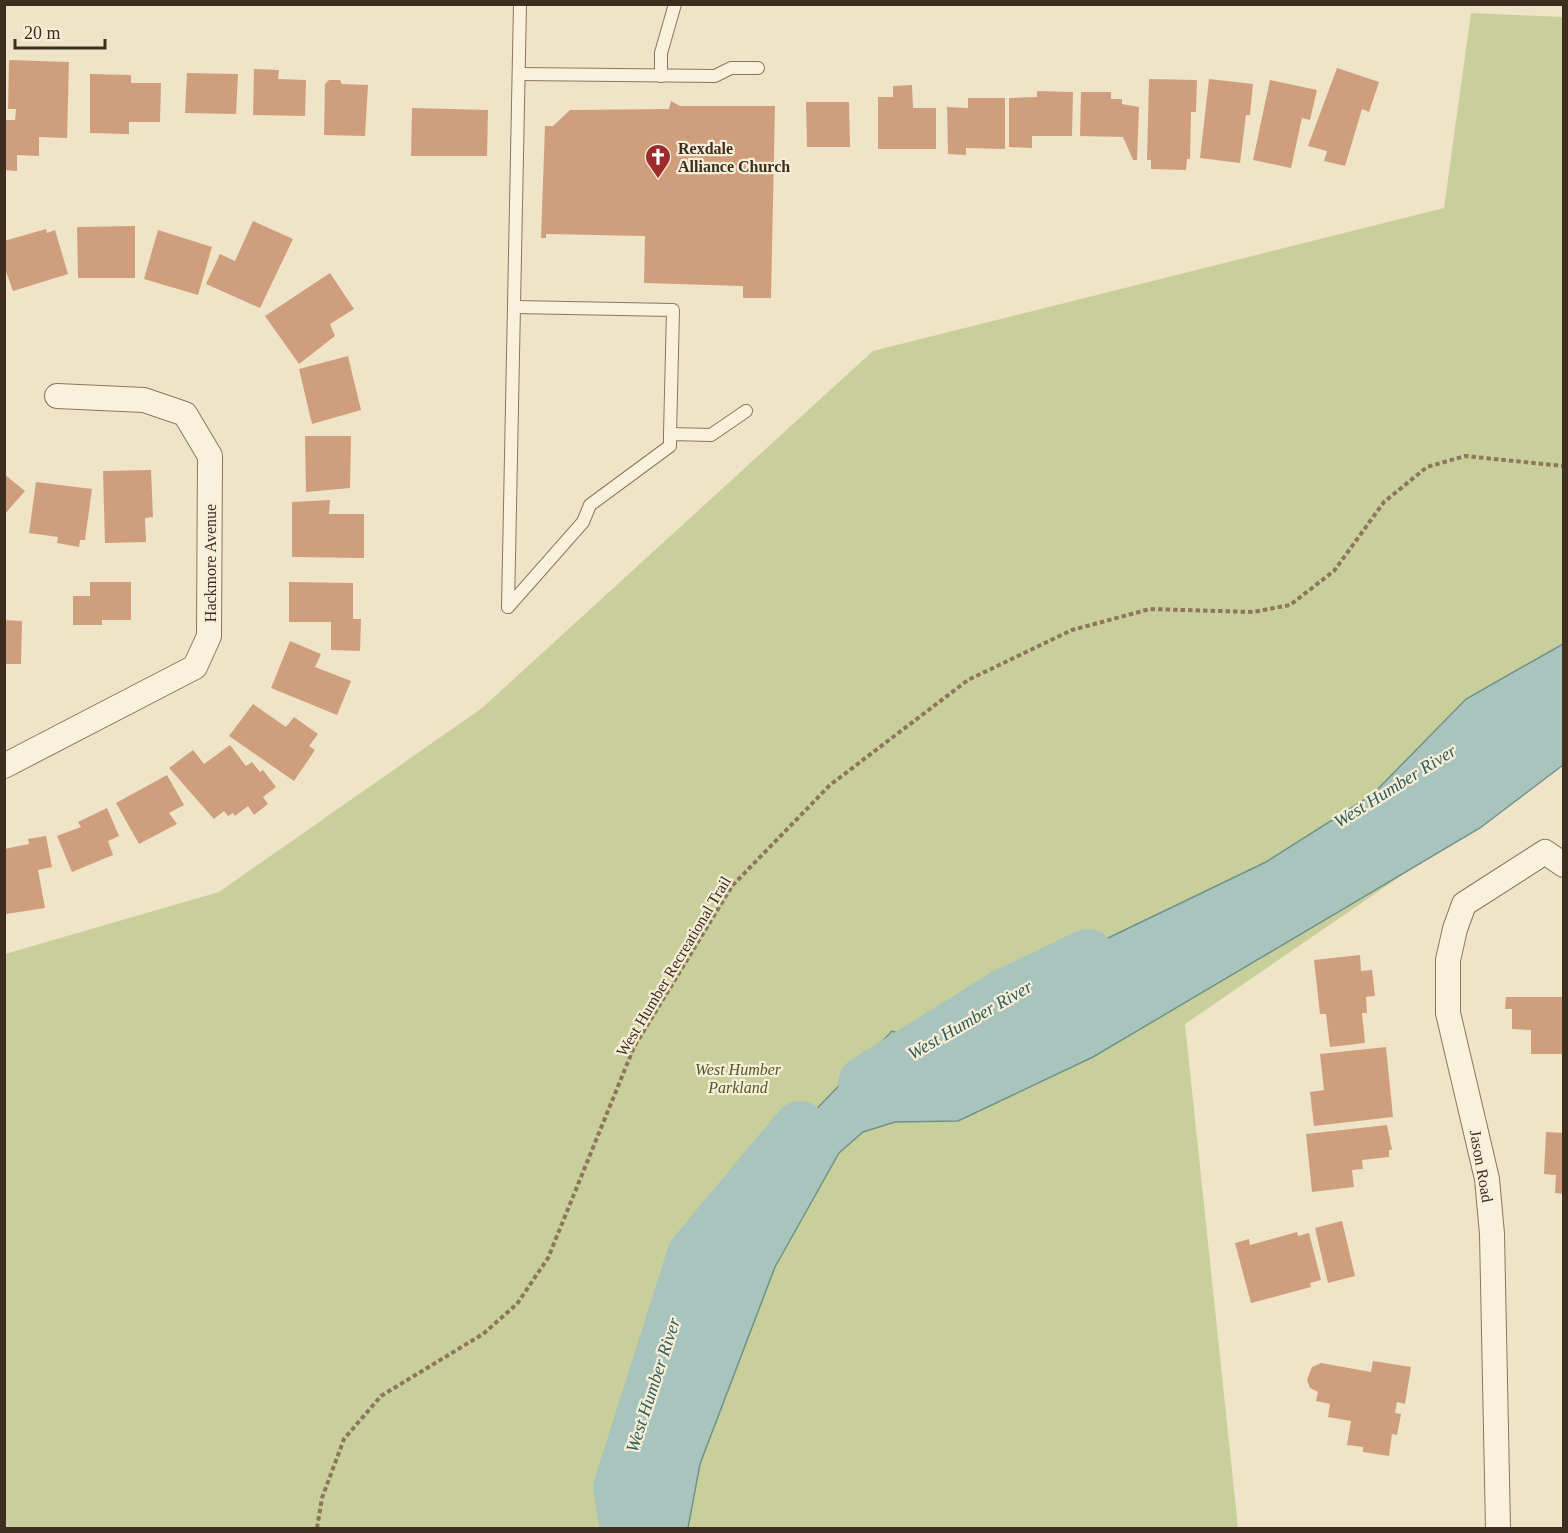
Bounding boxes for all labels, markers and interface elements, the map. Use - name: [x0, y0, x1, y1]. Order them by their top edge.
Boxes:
- scale bar: [15, 12, 105, 50]
- text: 20 m: [24, 23, 61, 43]
- place label: Rexdale Alliance Church: [678, 140, 790, 175]
- church icon: Rexdale Alliance Church: [643, 142, 673, 180]
- street label: Hackmore Avenue: [202, 504, 219, 622]
- water label: West Humber River: [1330, 740, 1461, 832]
- street label: West Humber Recreational Trail: [613, 873, 734, 1059]
- water label: West Humber River: [904, 976, 1037, 1064]
- park label: West Humber Parkland: [695, 1061, 782, 1096]
- street label: Jason Road: [1467, 1129, 1496, 1204]
- water label: West Humber River: [622, 1314, 684, 1455]

